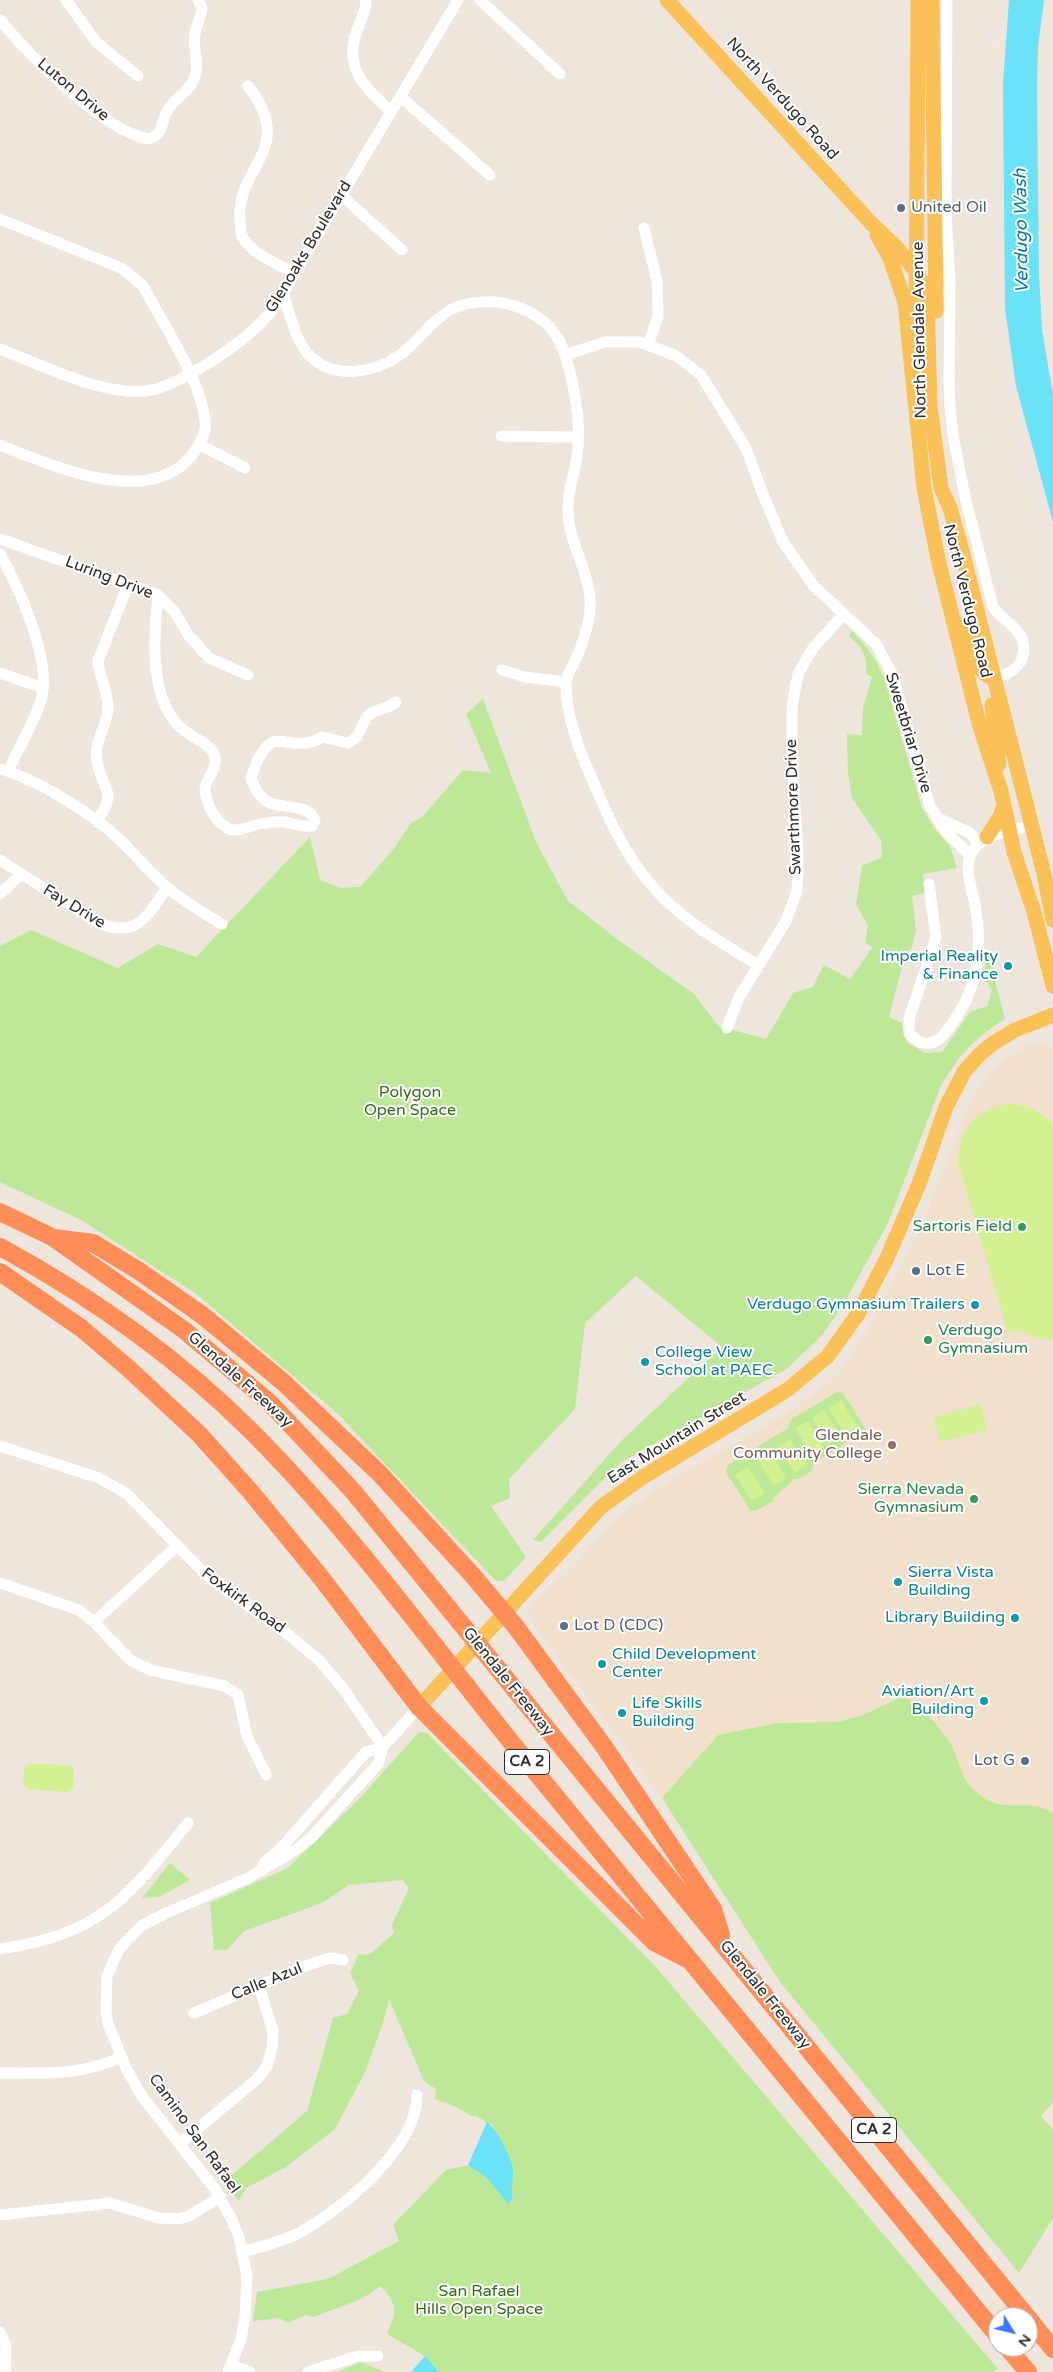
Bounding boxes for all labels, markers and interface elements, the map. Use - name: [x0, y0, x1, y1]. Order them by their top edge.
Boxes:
- street label: North Verdugo Road: [722, 34, 842, 164]
- street label: Luton Drive: [33, 54, 113, 126]
- water label: Verdugo Wash: [1010, 168, 1034, 294]
- street label: Glenoaks Boulevard: [262, 177, 356, 317]
- place label: United Oil: [911, 198, 987, 218]
- marker: United Oil: [895, 202, 907, 214]
- street label: North Glendale Avenue: [909, 241, 931, 419]
- street label: North Verdugo Road: [939, 522, 995, 680]
- street label: Luring Drive: [62, 552, 156, 604]
- street label: Sweetbriar Drive: [881, 670, 935, 796]
- street label: Swarthmore Drive: [782, 739, 806, 875]
- street label: Fay Drive: [39, 881, 109, 933]
- place label: Imperial Reality & Finance: [880, 947, 998, 985]
- marker: Imperial Reality & Finance: [1002, 960, 1014, 972]
- park label: Polygon Open Space: [364, 1083, 456, 1121]
- place label: Sartoris Field: [913, 1217, 1012, 1237]
- marker: Sartoris Field: [1016, 1221, 1028, 1233]
- place label: Lot E: [926, 1261, 965, 1281]
- marker: Lot E: [910, 1265, 922, 1277]
- place label: Verdugo Gymnasium Trailers: [747, 1295, 965, 1315]
- marker: Verdugo Gymnasium Trailers: [969, 1299, 981, 1311]
- place label: Verdugo Gymnasium: [938, 1321, 1028, 1359]
- street label: Glendale Freeway: [184, 1328, 296, 1432]
- marker: Verdugo Gymnasium: [922, 1334, 934, 1346]
- place label: College View School at PAEC: [655, 1343, 773, 1381]
- marker: College View School at PAEC: [639, 1356, 651, 1368]
- street label: East Mountain Street: [604, 1387, 750, 1489]
- place label: Glendale Community College: [733, 1426, 882, 1464]
- marker: Glendale Community College: [886, 1439, 898, 1451]
- place label: Sierra Nevada Gymnasium: [858, 1480, 964, 1518]
- marker: Sierra Nevada Gymnasium: [968, 1493, 980, 1505]
- place label: Sierra Vista Building: [908, 1563, 994, 1601]
- street label: Foxkirk Road: [197, 1564, 289, 1638]
- marker: Sierra Vista Building: [892, 1576, 904, 1588]
- place label: Library Building: [885, 1608, 1005, 1628]
- marker: Library Building: [1009, 1612, 1021, 1624]
- place label: Lot D (CDC): [574, 1616, 663, 1636]
- marker: Lot D (CDC): [558, 1620, 570, 1632]
- street label: Glendale Freeway: [458, 1624, 558, 1740]
- place label: Child Development Center: [612, 1645, 756, 1683]
- marker: Child Development Center: [596, 1658, 608, 1670]
- place label: Aviation/Art Building: [881, 1682, 974, 1720]
- place label: Life Skills Building: [632, 1694, 702, 1732]
- marker: Aviation/Art Building: [978, 1695, 990, 1707]
- marker: Life Skills Building: [616, 1707, 628, 1719]
- road number: CA 2: [504, 1750, 550, 1774]
- place label: Lot G: [974, 1751, 1015, 1771]
- marker: Lot G: [1019, 1755, 1031, 1767]
- street label: Glendale Freeway: [715, 1937, 815, 2053]
- street label: Calle Azul: [229, 1959, 305, 2005]
- street label: Camino San Rafael: [144, 2070, 244, 2198]
- road number: CA 2: [852, 2118, 896, 2142]
- park label: San Rafael Hills Open Space: [415, 2282, 543, 2320]
- north arrow: [988, 2307, 1038, 2357]
- text: N: [1015, 2331, 1035, 2350]

